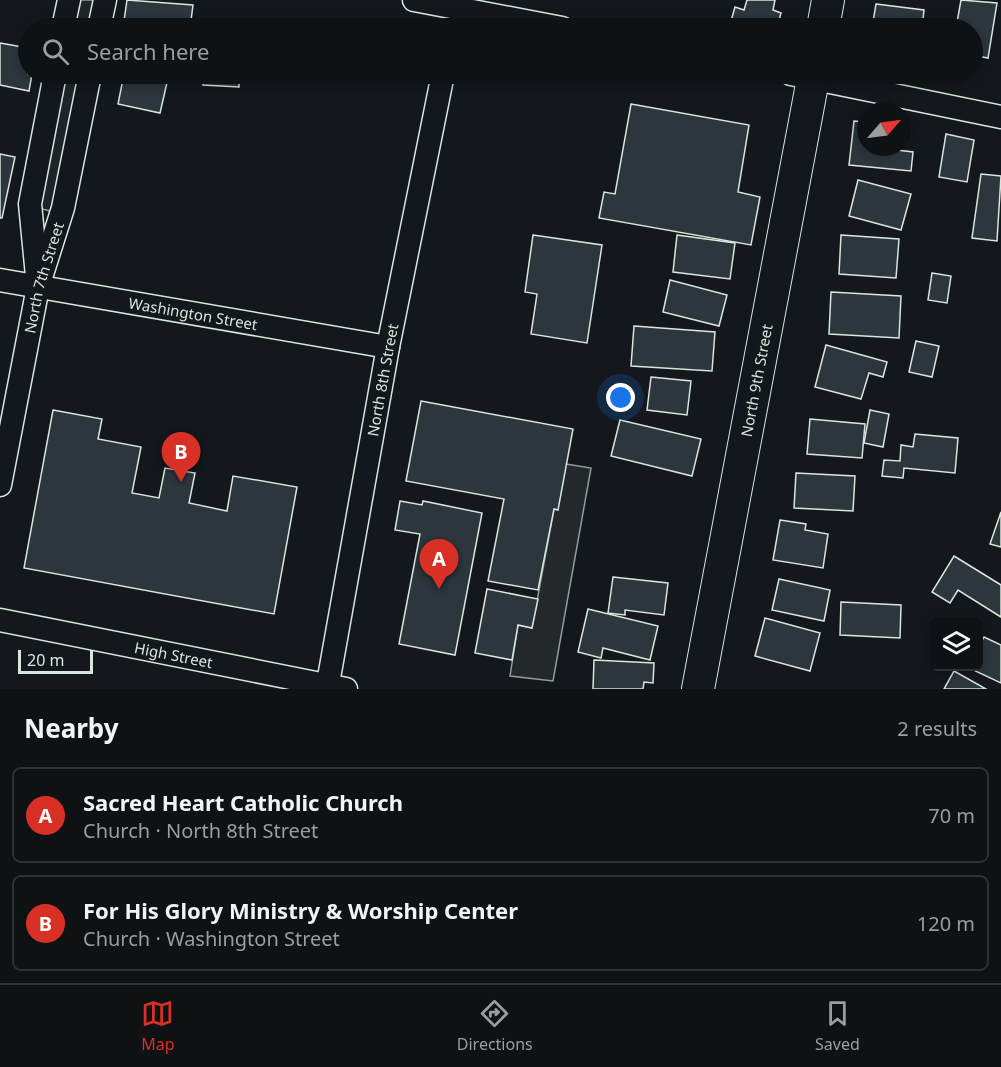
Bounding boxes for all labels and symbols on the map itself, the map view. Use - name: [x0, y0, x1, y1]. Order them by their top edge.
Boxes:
- north arrow: [857, 102, 911, 156]
- street label: North 7th Street: [19, 219, 68, 335]
- street label: Washington Street: [127, 292, 260, 334]
- street label: North 8th Street: [362, 321, 403, 438]
- street label: North 9th Street: [736, 322, 777, 439]
- your location: [606, 383, 635, 412]
- pin: B: [162, 432, 201, 482]
- pin: A: [420, 540, 458, 589]
- street label: High Street: [133, 637, 215, 672]
- scale bar: [18, 647, 93, 674]

